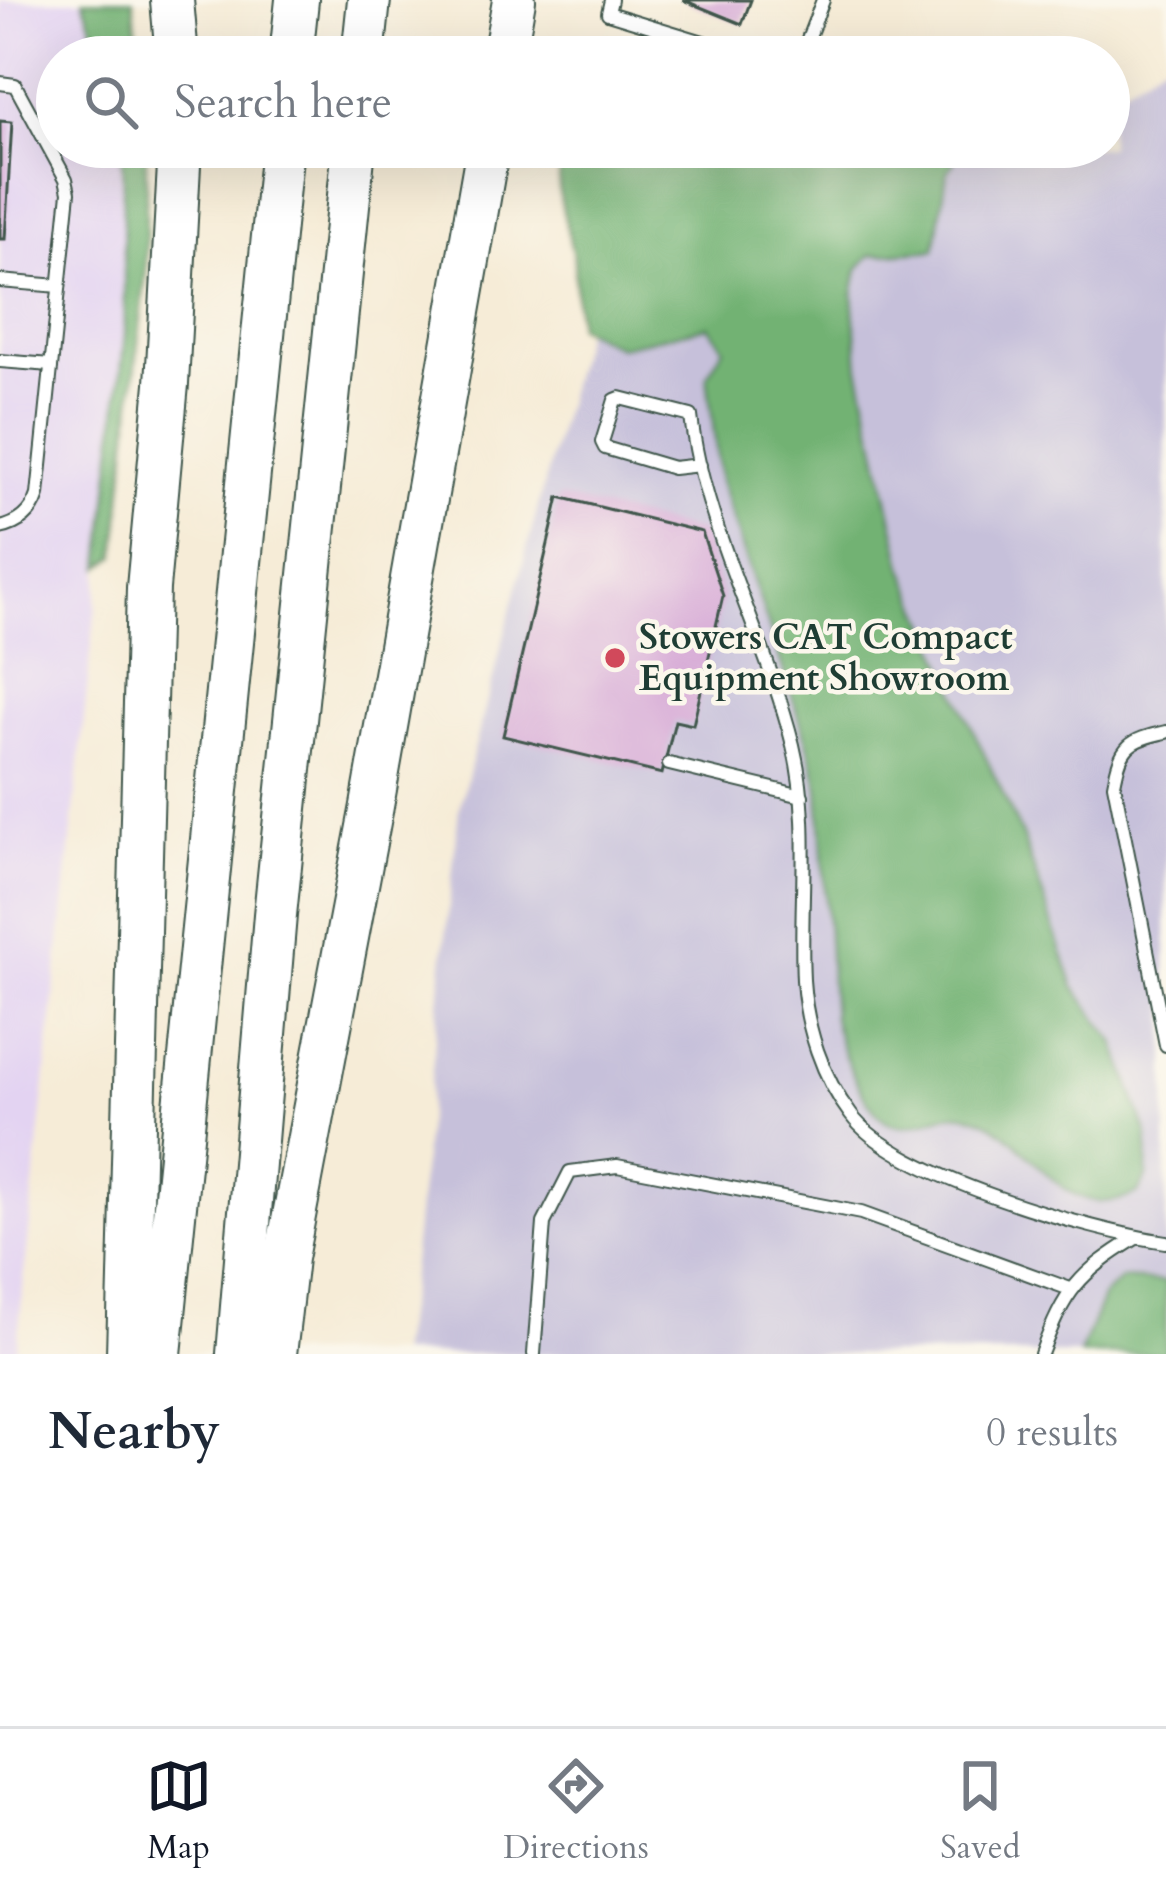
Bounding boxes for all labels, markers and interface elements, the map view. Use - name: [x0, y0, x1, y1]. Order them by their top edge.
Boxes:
- search box: [36, 36, 1130, 168]
- icon: search: [78, 69, 144, 135]
- text: Search here: [174, 72, 392, 133]
- place label: Stowers CAT Compact Equipment Showroom: [639, 613, 1013, 703]
- marker: Stowers CAT Compact Equipment Showroom: [602, 645, 628, 671]
- text: Nearby: [48, 1397, 220, 1467]
- text: 0 results: [986, 1406, 1118, 1459]
- tab: Map: [146, 1753, 212, 1870]
- tab: Directions: [503, 1753, 649, 1870]
- tab: Saved: [940, 1753, 1020, 1870]

